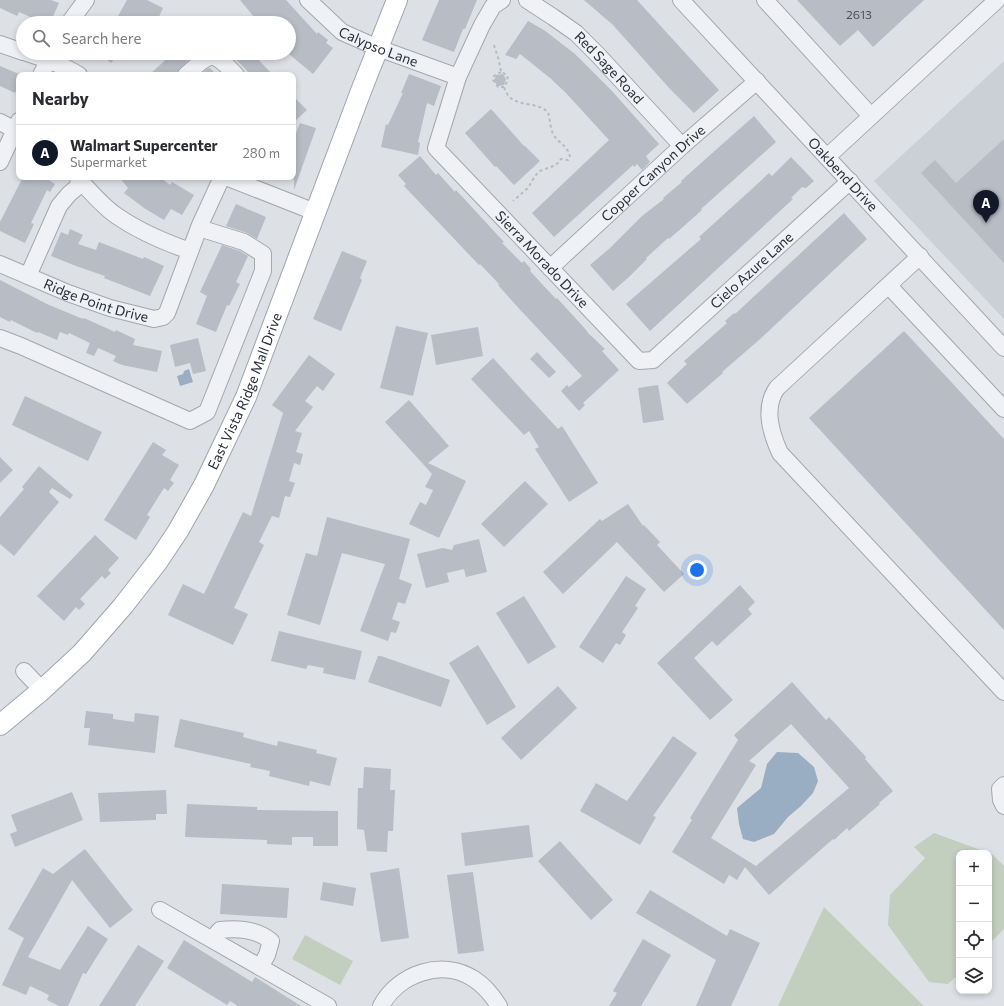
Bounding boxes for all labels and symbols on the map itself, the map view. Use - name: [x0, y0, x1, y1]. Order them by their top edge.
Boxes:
- house number: 2613: [846, 7, 872, 21]
- street label: Calypso Lane: [336, 23, 421, 70]
- street label: Red Sage Road: [571, 28, 647, 107]
- street label: Copper Canyon Drive: [597, 121, 708, 225]
- street label: Oakbend Drive: [805, 134, 882, 215]
- pin: A: [973, 190, 999, 223]
- street label: Sierra Morado Drive: [492, 207, 593, 311]
- street label: Cielo Azure Lane: [706, 228, 796, 312]
- street label: Ridge Point Drive: [41, 275, 150, 325]
- street label: East Vista Ridge Mall Drive: [204, 310, 285, 472]
- your location: [687, 560, 707, 580]

